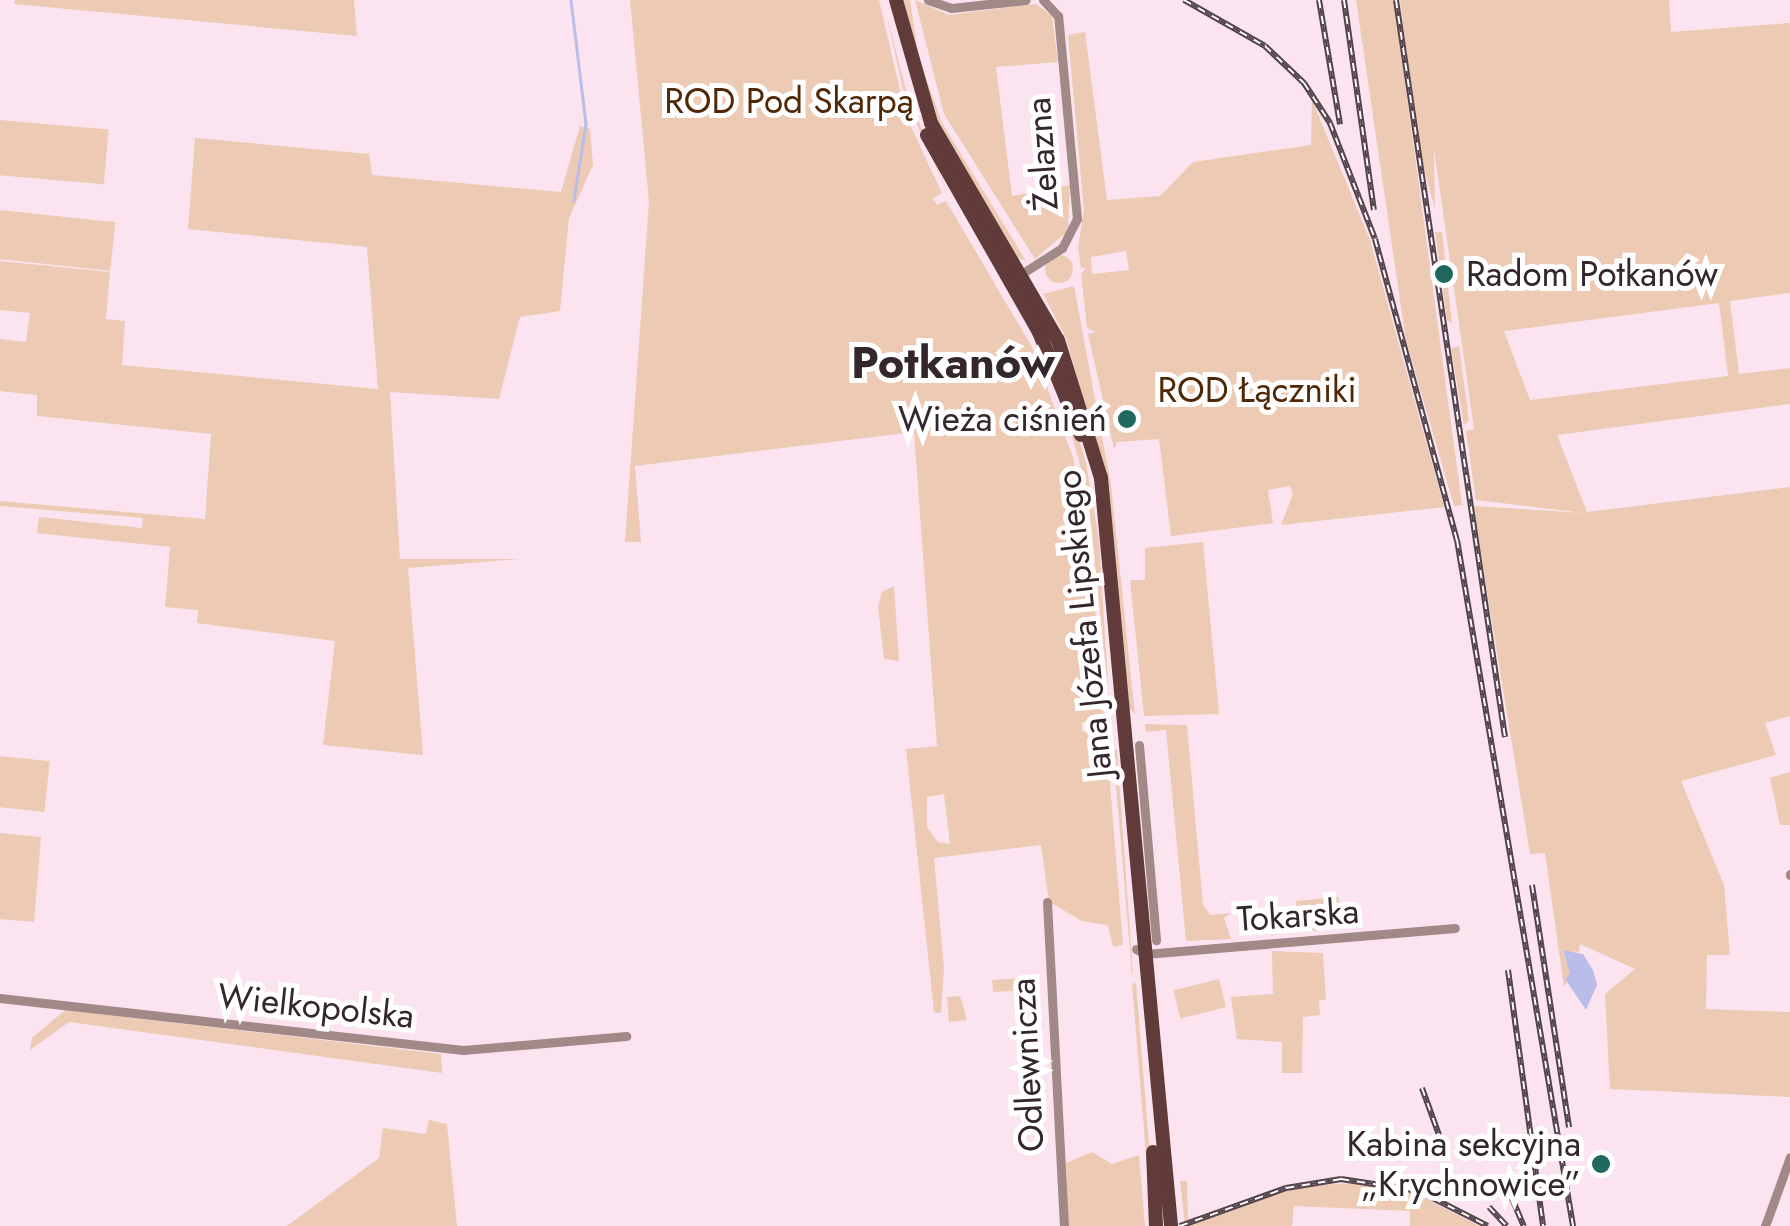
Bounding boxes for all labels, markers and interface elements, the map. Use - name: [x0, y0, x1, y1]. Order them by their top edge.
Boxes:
- park label: ROD Pod Skarpą: [664, 80, 914, 122]
- street label: Żelazna: [1017, 96, 1067, 212]
- place label: Radom Potkanów: [1466, 253, 1718, 295]
- marker: Radom Potkanów: [1431, 261, 1457, 287]
- district label: Potkanów: [851, 336, 1055, 390]
- park label: ROD Łączniki: [1157, 369, 1357, 411]
- place label: Wieża ciśnień: [898, 398, 1107, 440]
- marker: Wieża ciśnień: [1116, 408, 1138, 430]
- street label: Jana Józefa Lipskiego: [1047, 468, 1121, 780]
- street label: Tokarska: [1235, 890, 1361, 940]
- street label: Wielkopolska: [216, 975, 416, 1037]
- street label: Odlewnicza: [1001, 977, 1053, 1153]
- place label: Kabina sekcyjna „Krychnowice”: [1347, 1123, 1581, 1205]
- marker: Kabina sekcyjna „Krychnowice”: [1590, 1153, 1612, 1175]

